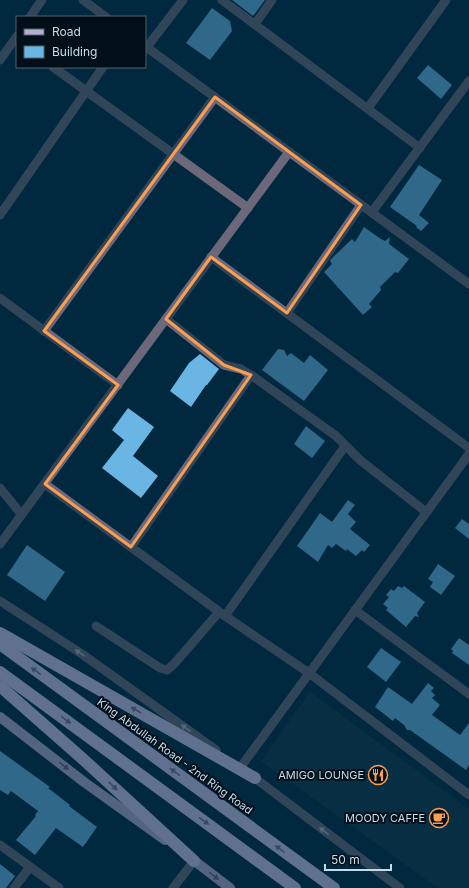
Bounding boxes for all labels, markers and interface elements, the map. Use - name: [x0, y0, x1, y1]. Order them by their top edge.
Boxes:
- legend: [16, 16, 146, 68]
- text: Road: [52, 24, 81, 39]
- text: Building: [52, 44, 97, 59]
- one-way arrow: [75, 649, 85, 657]
- one-way arrow: [31, 666, 42, 675]
- street label: King Abdullah Road - 2nd Ring Road: [95, 695, 255, 817]
- one-way arrow: [130, 707, 141, 714]
- one-way arrow: [60, 715, 71, 724]
- one-way arrow: [180, 724, 191, 733]
- one-way arrow: [58, 762, 69, 771]
- restaurant icon: AMIGO LOUNGE: [367, 764, 389, 786]
- one-way arrow: [170, 768, 181, 776]
- place label: AMIGO LOUNGE: [278, 768, 364, 782]
- one-way arrow: [108, 781, 118, 791]
- cafe icon: MOODY CAFFE: [428, 807, 450, 829]
- place label: MOODY CAFFE: [345, 811, 425, 825]
- one-way arrow: [199, 817, 210, 826]
- one-way arrow: [319, 827, 329, 835]
- one-way arrow: [275, 845, 286, 853]
- scale bar: [325, 846, 391, 872]
- text: 50 m: [331, 852, 360, 867]
- one-way arrow: [209, 872, 219, 880]

